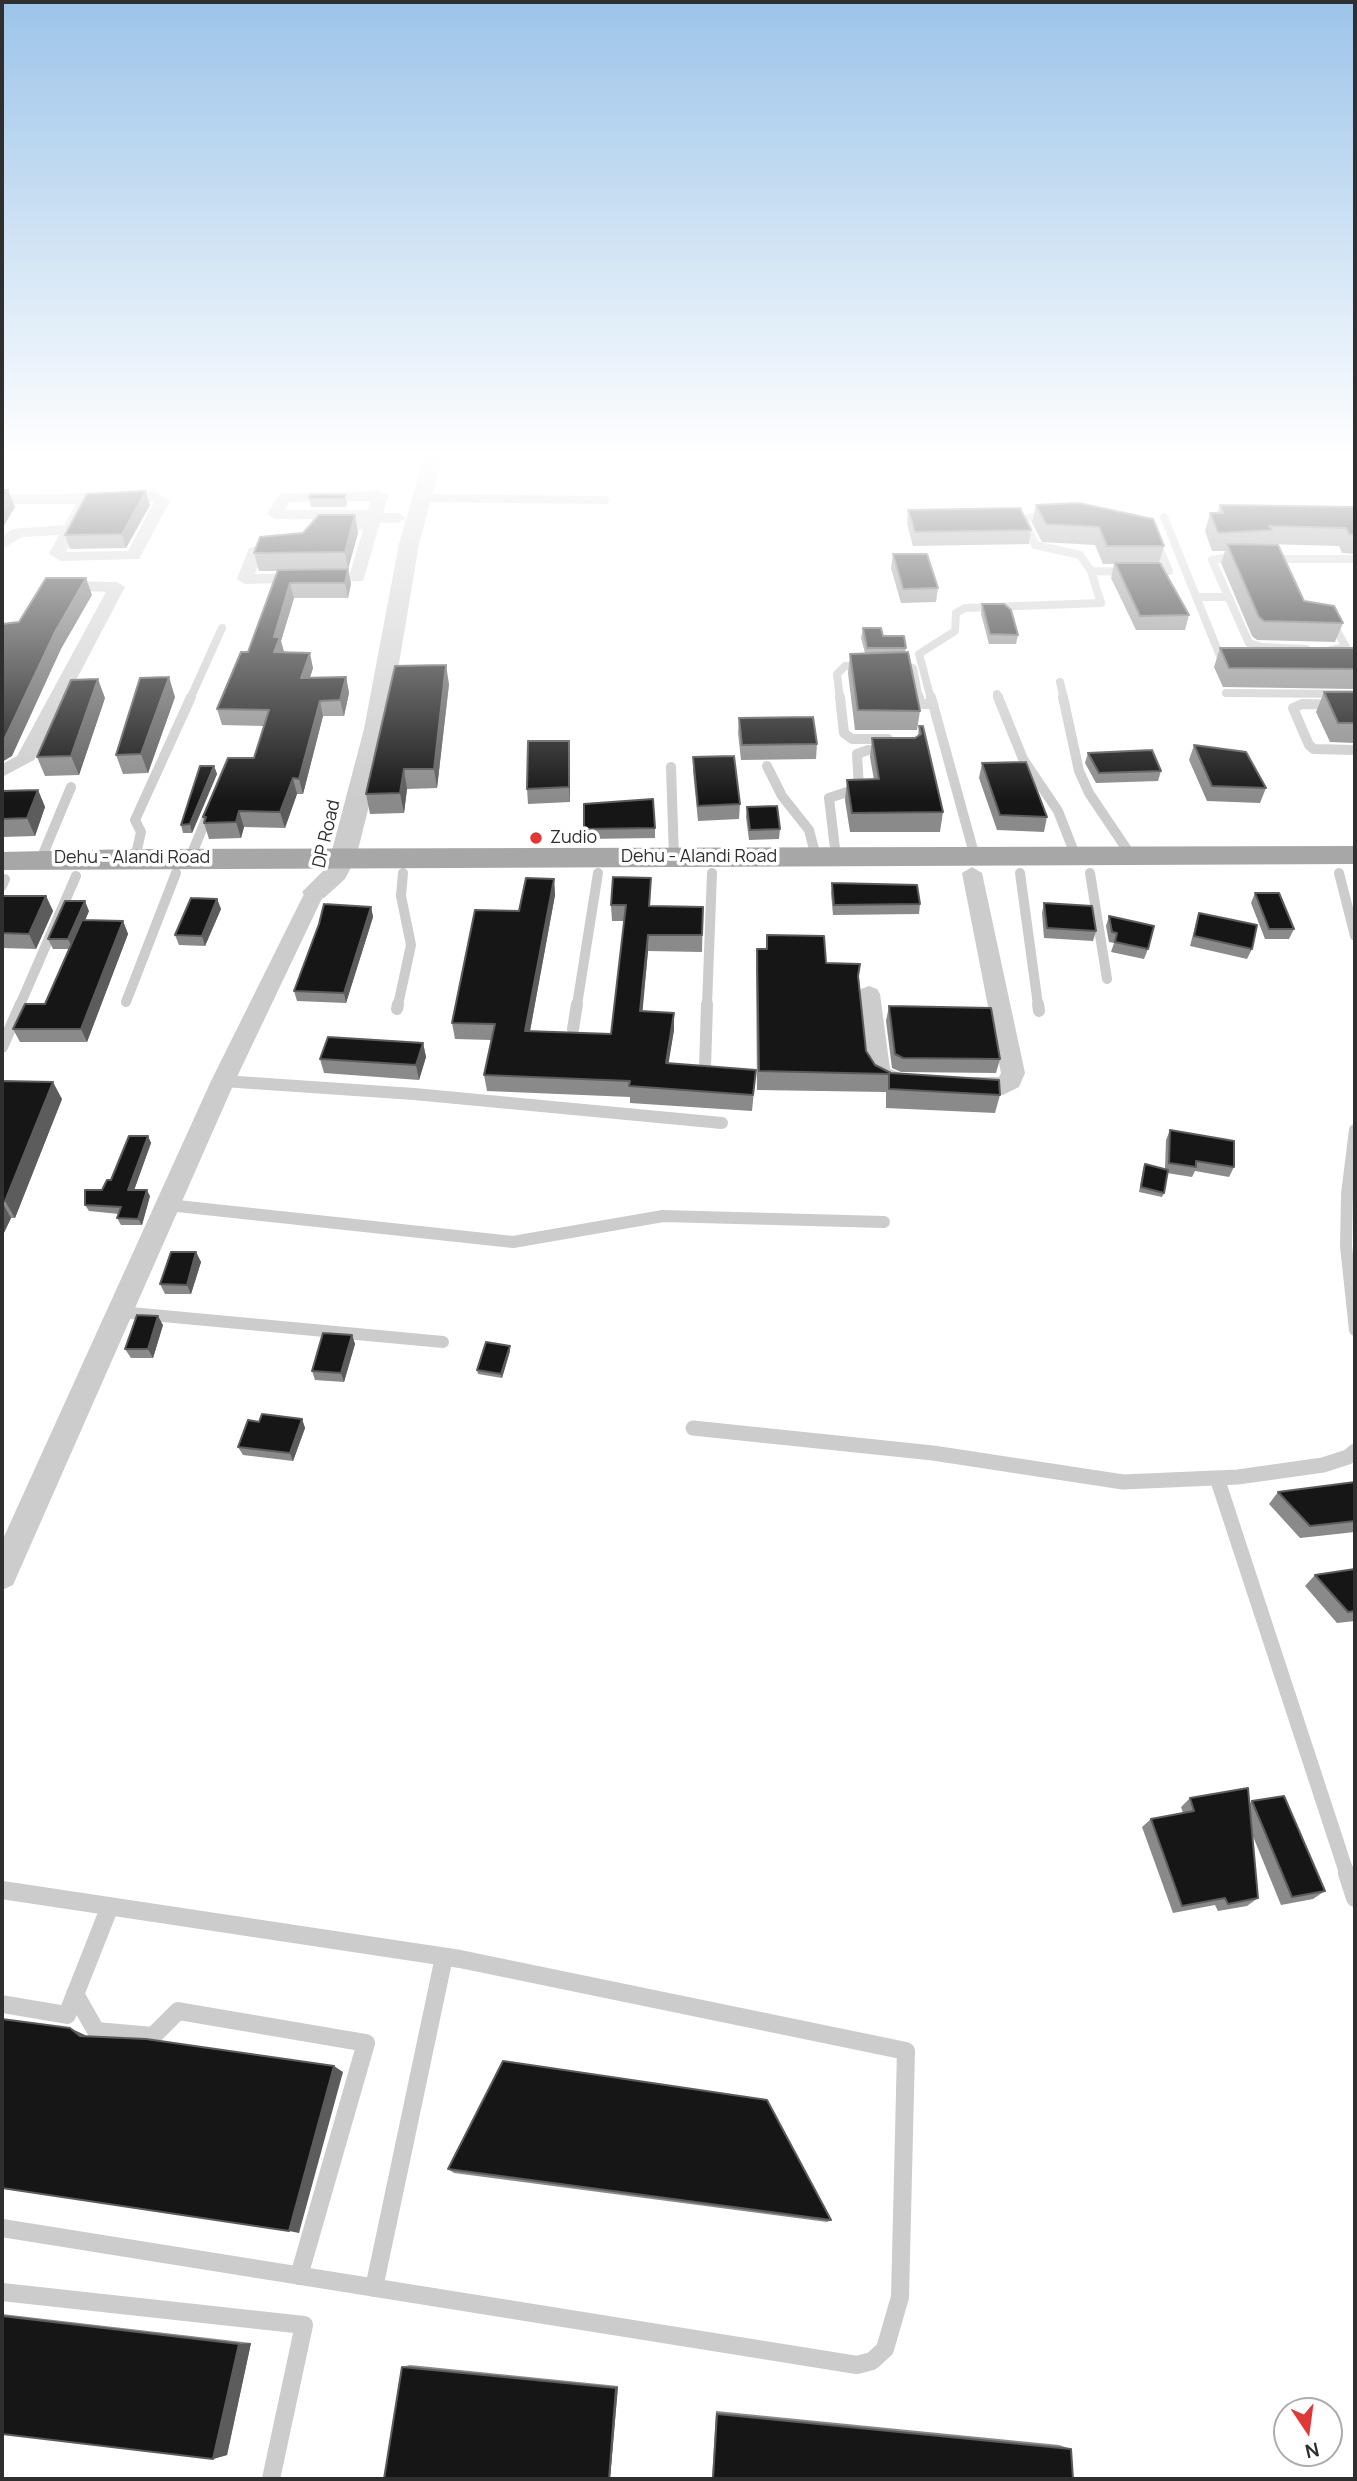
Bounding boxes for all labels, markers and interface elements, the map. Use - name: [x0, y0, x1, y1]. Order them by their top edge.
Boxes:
- street label: DP Road: [309, 798, 345, 870]
- place label: Zudio: [550, 827, 597, 849]
- marker: Zudio: [528, 830, 544, 846]
- street label: Dehu - Alandi Road: [621, 846, 777, 868]
- street label: Dehu - Alandi Road: [54, 847, 210, 869]
- north arrow: [1273, 2397, 1343, 2467]
- text: N: [1303, 2436, 1322, 2465]

